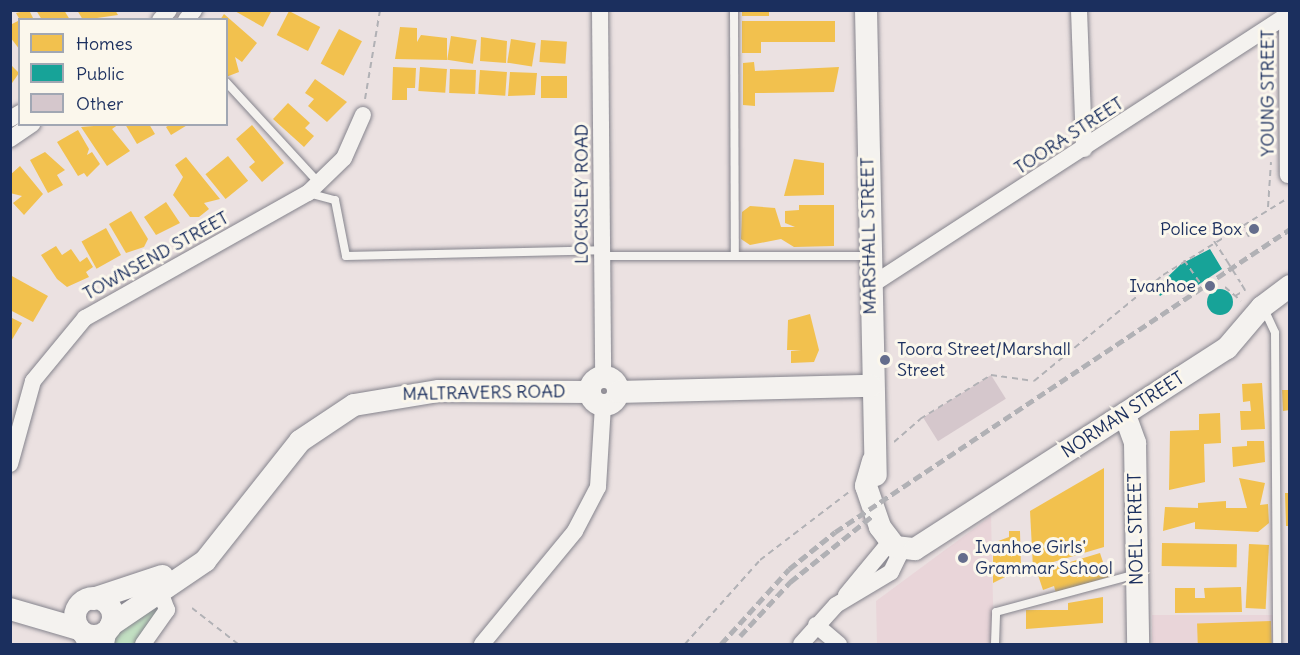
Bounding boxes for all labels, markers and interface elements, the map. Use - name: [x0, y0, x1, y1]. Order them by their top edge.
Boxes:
- legend: [18, 18, 228, 126]
- street label: YOUNG STREET: [1257, 30, 1279, 156]
- text: Homes: [76, 32, 133, 55]
- text: Public: [76, 62, 125, 85]
- text: Other: [76, 92, 123, 115]
- street label: TOORA STREET: [1011, 93, 1127, 179]
- street label: LOCKSLEY ROAD: [571, 124, 593, 264]
- street label: MARSHALL STREET: [857, 157, 881, 315]
- street label: TOWNSEND STREET: [80, 207, 232, 305]
- place label: Police Box: [1160, 218, 1242, 240]
- marker: Police Box: [1247, 222, 1261, 236]
- place label: Ivanhoe: [1129, 275, 1196, 297]
- marker: Ivanhoe: [1201, 277, 1219, 295]
- place label: Toora Street/Marshall Street: [897, 339, 1071, 382]
- marker: Toora Street/Marshall Street: [878, 353, 892, 367]
- street label: NORMAN STREET: [1058, 367, 1188, 463]
- street label: MALTRAVERS ROAD: [402, 381, 566, 405]
- street label: NOEL STREET: [1124, 473, 1148, 585]
- place label: Ivanhoe Girls' Grammar School: [975, 537, 1113, 580]
- marker: Ivanhoe Girls' Grammar School: [956, 551, 970, 565]

